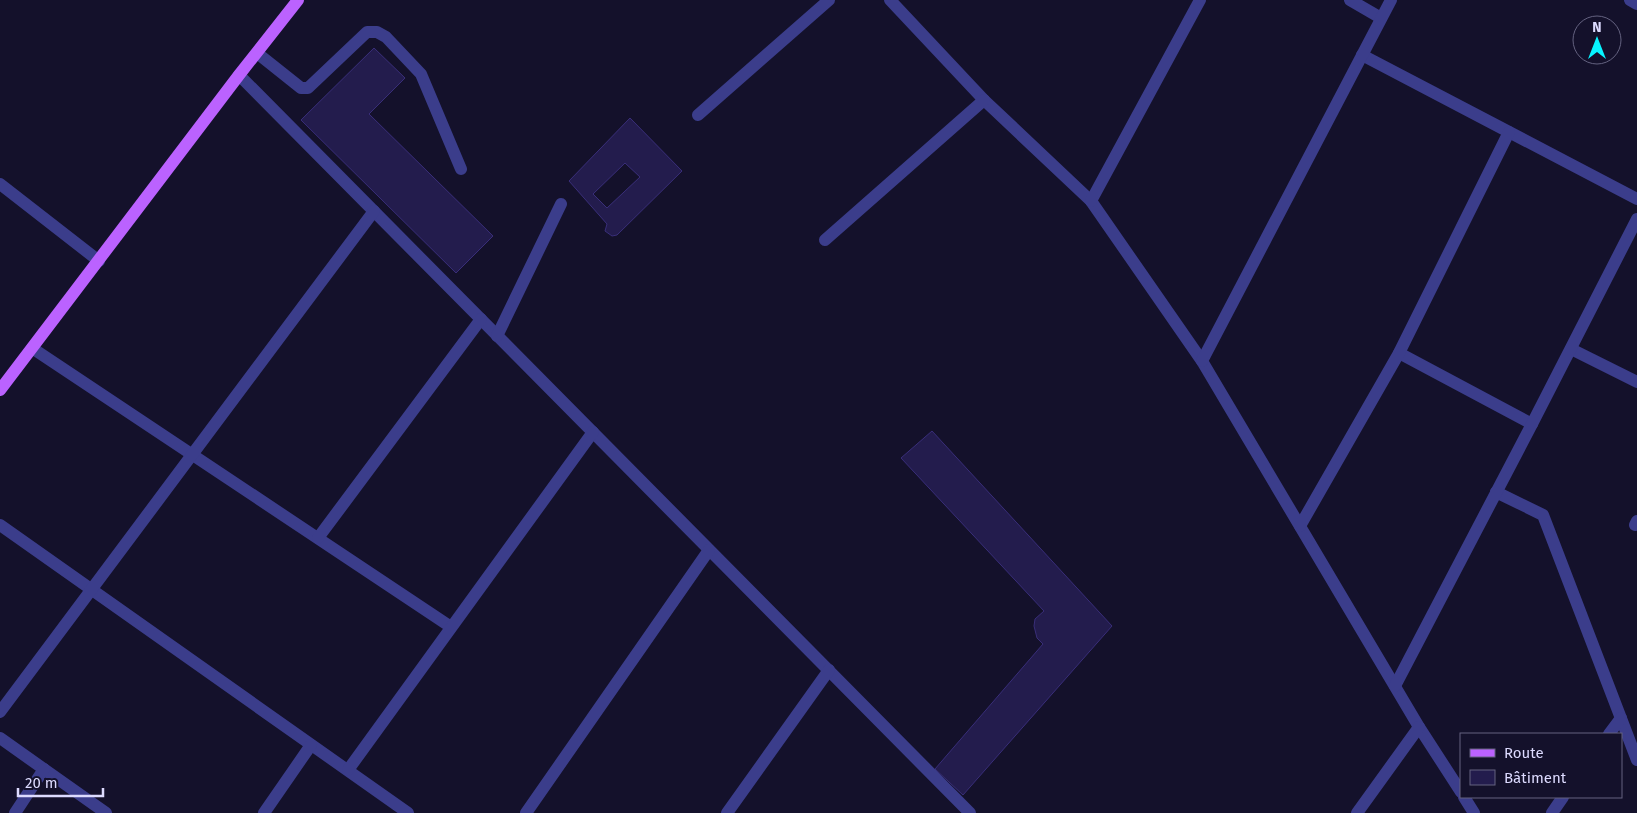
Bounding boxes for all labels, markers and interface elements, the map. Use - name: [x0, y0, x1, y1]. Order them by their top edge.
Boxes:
- north arrow: [1572, 15, 1622, 65]
- text: N: [1592, 19, 1602, 36]
- legend: [1460, 733, 1622, 798]
- text: Route: [1504, 744, 1544, 762]
- scale bar: [18, 766, 102, 798]
- text: Bâtiment: [1504, 769, 1567, 787]
- text: 20 m: [25, 774, 58, 792]

